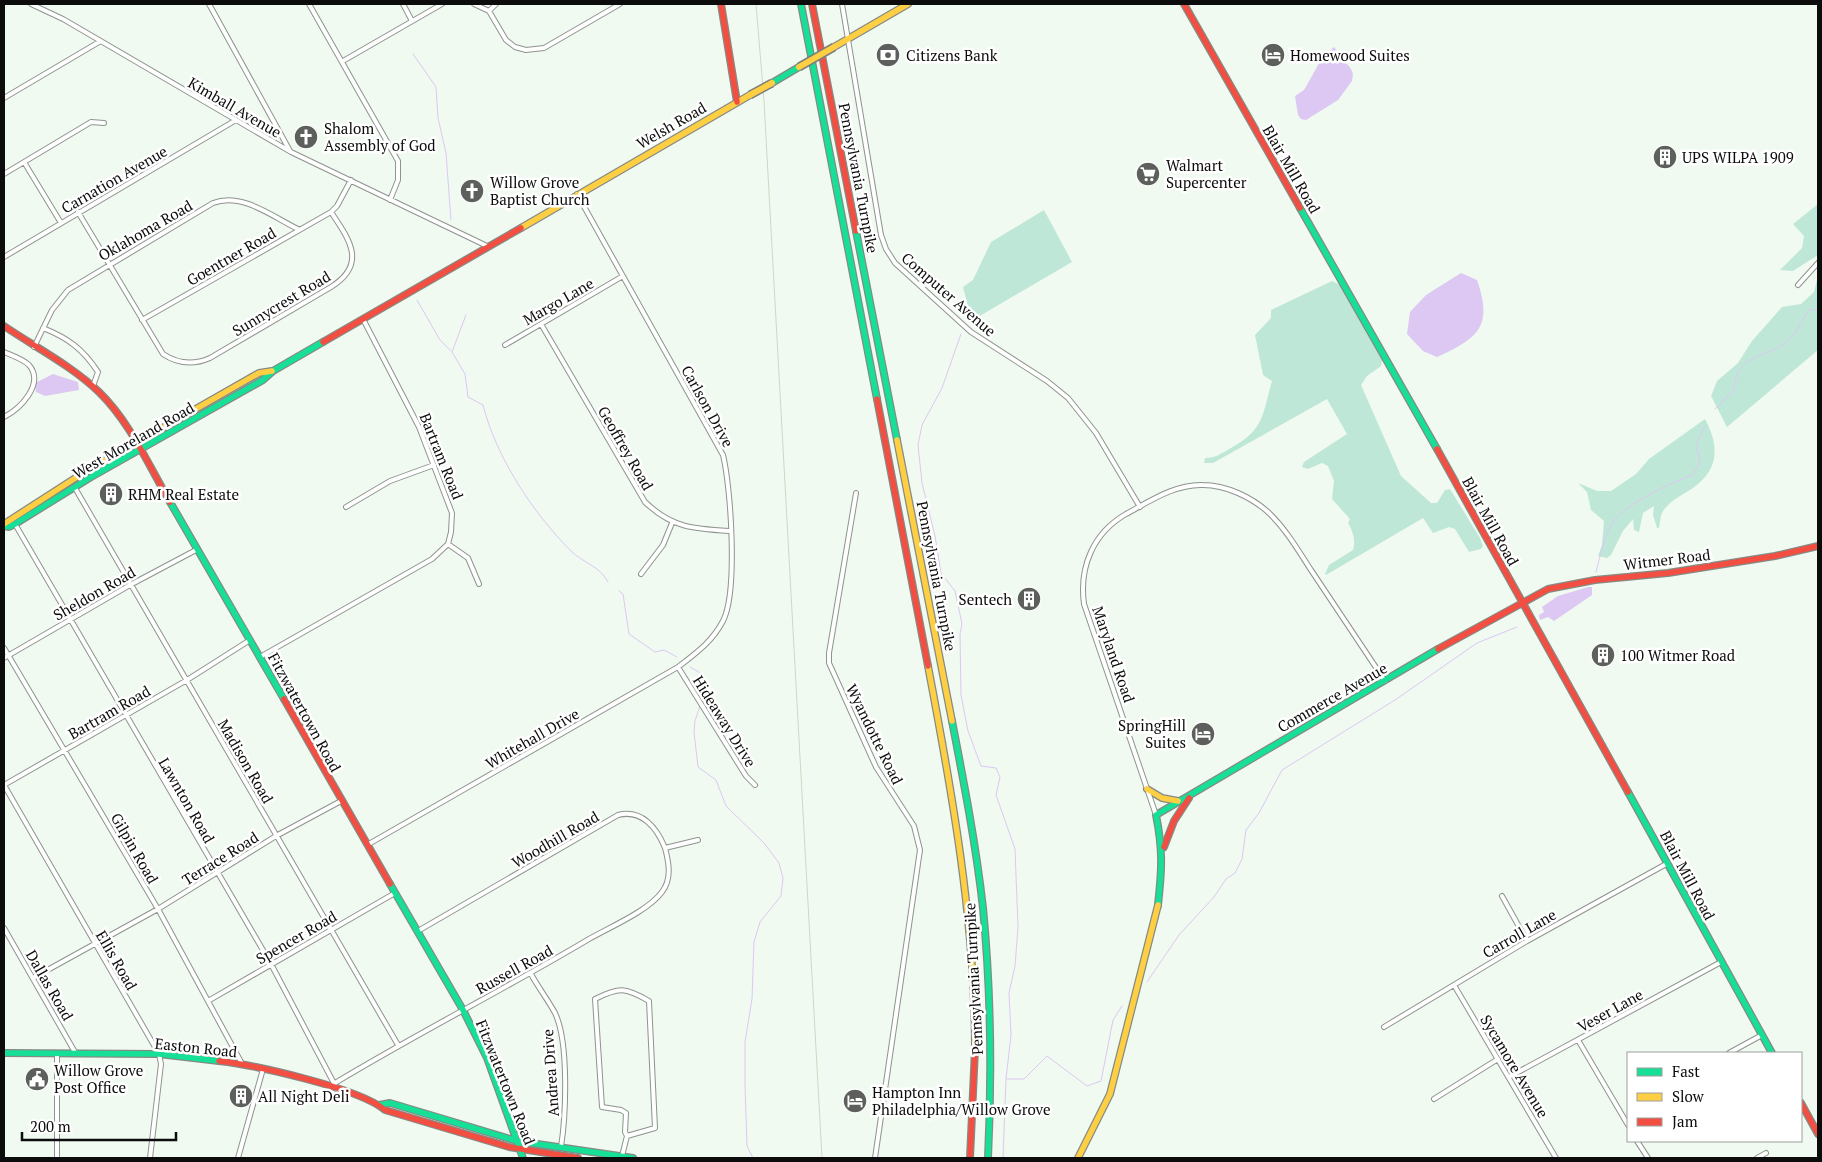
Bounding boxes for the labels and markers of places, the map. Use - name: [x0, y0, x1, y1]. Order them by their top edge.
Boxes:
- bank icon: Citizens Bank: [875, 42, 901, 68]
- hotel icon: Homewood Suites: [1260, 42, 1286, 68]
- place label: Citizens Bank: [906, 45, 998, 65]
- place label: Homewood Suites: [1290, 45, 1410, 65]
- place label: Shalom Assembly of God: [324, 118, 436, 155]
- church icon: Shalom Assembly of God: [293, 124, 319, 150]
- building icon: UPS WILPA 1909: [1652, 144, 1678, 170]
- place label: UPS WILPA 1909: [1682, 147, 1794, 167]
- place label: Walmart Supercenter: [1166, 155, 1247, 192]
- supermarket icon: Walmart Supercenter: [1135, 161, 1161, 187]
- place label: Willow Grove Baptist Church: [490, 172, 590, 209]
- church icon: Willow Grove Baptist Church: [459, 178, 485, 204]
- building icon: RHM Real Estate: [98, 481, 124, 507]
- place label: RHM Real Estate: [128, 484, 239, 504]
- building icon: Sentech: [1016, 586, 1042, 612]
- place label: Sentech: [959, 589, 1012, 609]
- building icon: 100 Witmer Road: [1590, 642, 1616, 668]
- place label: 100 Witmer Road: [1620, 645, 1735, 665]
- place label: SpringHill Suites: [1118, 715, 1186, 752]
- hotel icon: SpringHill Suites: [1190, 721, 1216, 747]
- place label: Willow Grove Post Office: [54, 1060, 143, 1097]
- public building icon: Willow Grove Post Office: [24, 1066, 50, 1092]
- place label: Hampton Inn Philadelphia/Willow Grove: [872, 1082, 1051, 1119]
- building icon: All Night Deli: [228, 1083, 254, 1109]
- place label: All Night Deli: [258, 1086, 350, 1106]
- hotel icon: Hampton Inn Philadelphia/Willow Grove: [842, 1088, 868, 1114]

